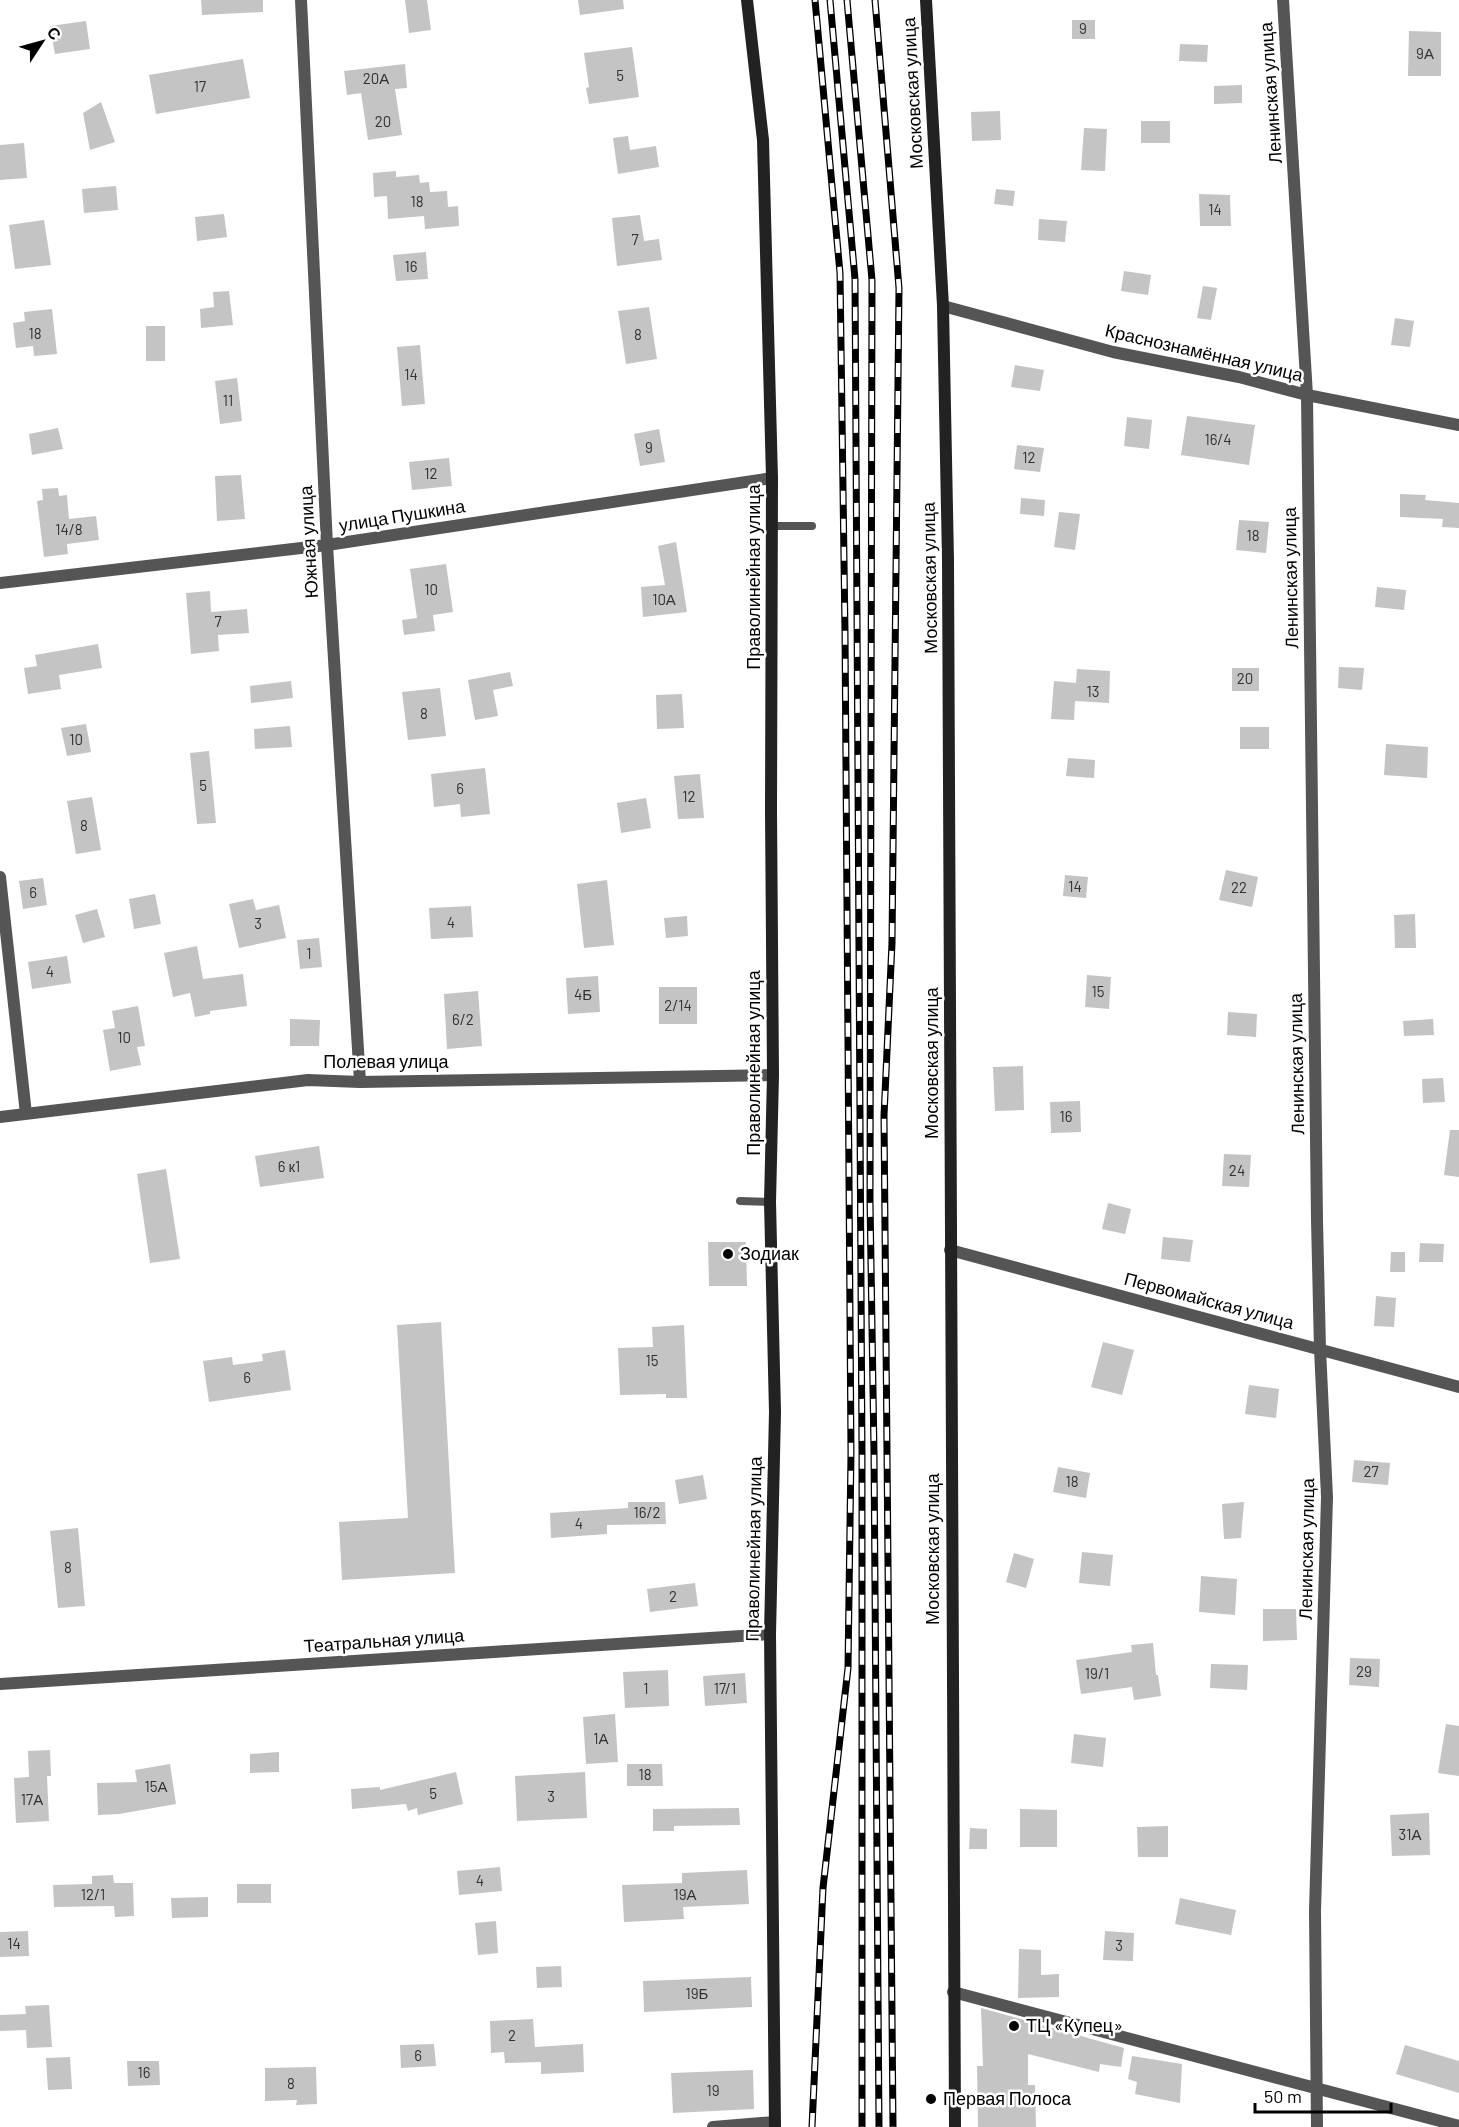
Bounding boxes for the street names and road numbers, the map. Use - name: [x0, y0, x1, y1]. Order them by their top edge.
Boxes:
- street label: Московская улица: [897, 16, 927, 169]
- street label: Ленинская улица: [1254, 21, 1286, 165]
- street label: Краснознамённая улица: [1103, 319, 1306, 386]
- street label: Праволинейная улица: [742, 483, 764, 670]
- street label: Южная улица: [294, 484, 322, 599]
- street label: улица Пушкина: [337, 494, 467, 536]
- street label: Московская улица: [917, 501, 941, 654]
- street label: Ленинская улица: [1278, 506, 1302, 649]
- street label: Праволинейная улица: [742, 969, 764, 1156]
- street label: Московская улица: [920, 986, 942, 1139]
- street label: Ленинская улица: [1284, 992, 1308, 1135]
- street label: Полевая улица: [323, 1050, 450, 1072]
- street label: Первомайская улица: [1122, 1267, 1298, 1334]
- street label: Праволинейная улица: [740, 1455, 766, 1642]
- street label: Московская улица: [921, 1472, 943, 1625]
- street label: Ленинская улица: [1294, 1477, 1318, 1620]
- street label: Театральная улица: [303, 1623, 466, 1657]

